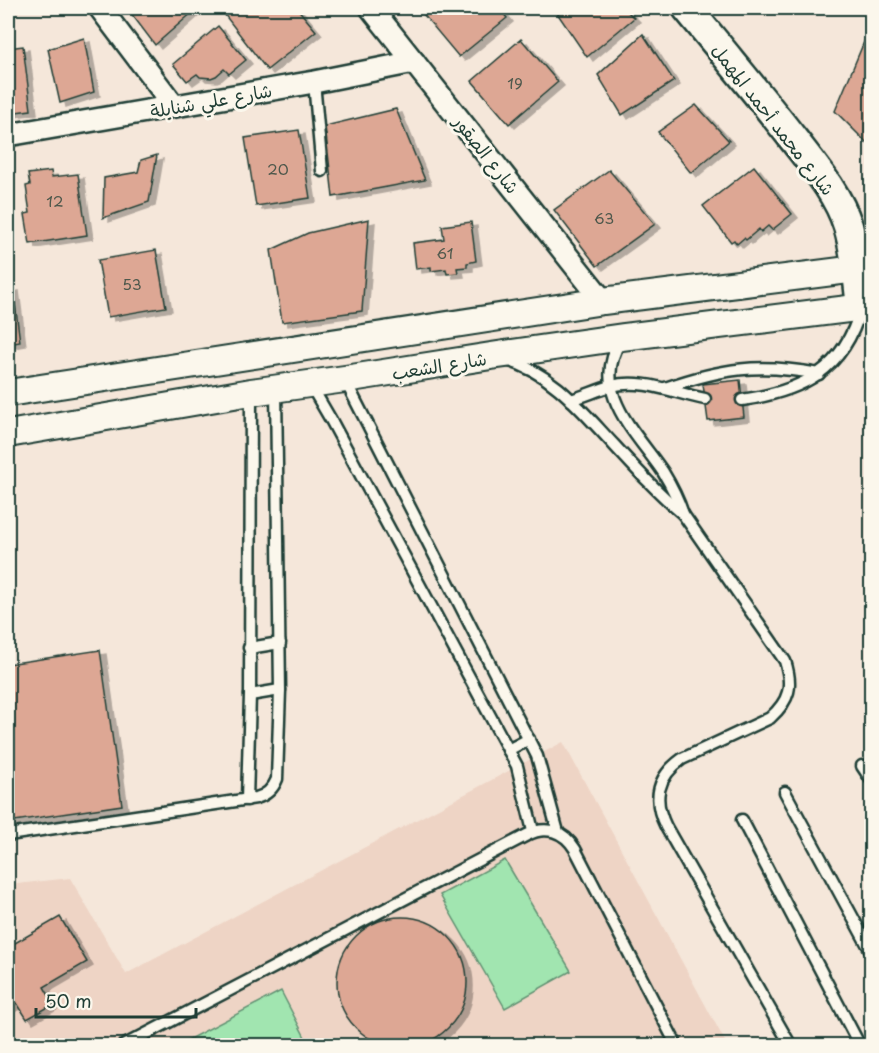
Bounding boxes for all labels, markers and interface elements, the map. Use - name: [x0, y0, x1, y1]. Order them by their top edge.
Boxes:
- street label: شارع محمد أحمد المهمل: [706, 37, 842, 201]
- house number: 19: [507, 71, 523, 94]
- street label: شارع علي شنابلة: [148, 76, 275, 128]
- street label: شارع الصقور: [446, 107, 526, 199]
- house number: 20: [267, 157, 289, 180]
- house number: 12: [46, 189, 64, 212]
- house number: 63: [594, 206, 614, 229]
- house number: 61: [437, 241, 453, 264]
- house number: 53: [122, 272, 142, 295]
- street label: شارع الشعب: [390, 344, 488, 386]
- scale bar: [36, 981, 196, 1019]
- text: 50 m: [45, 987, 92, 1014]

